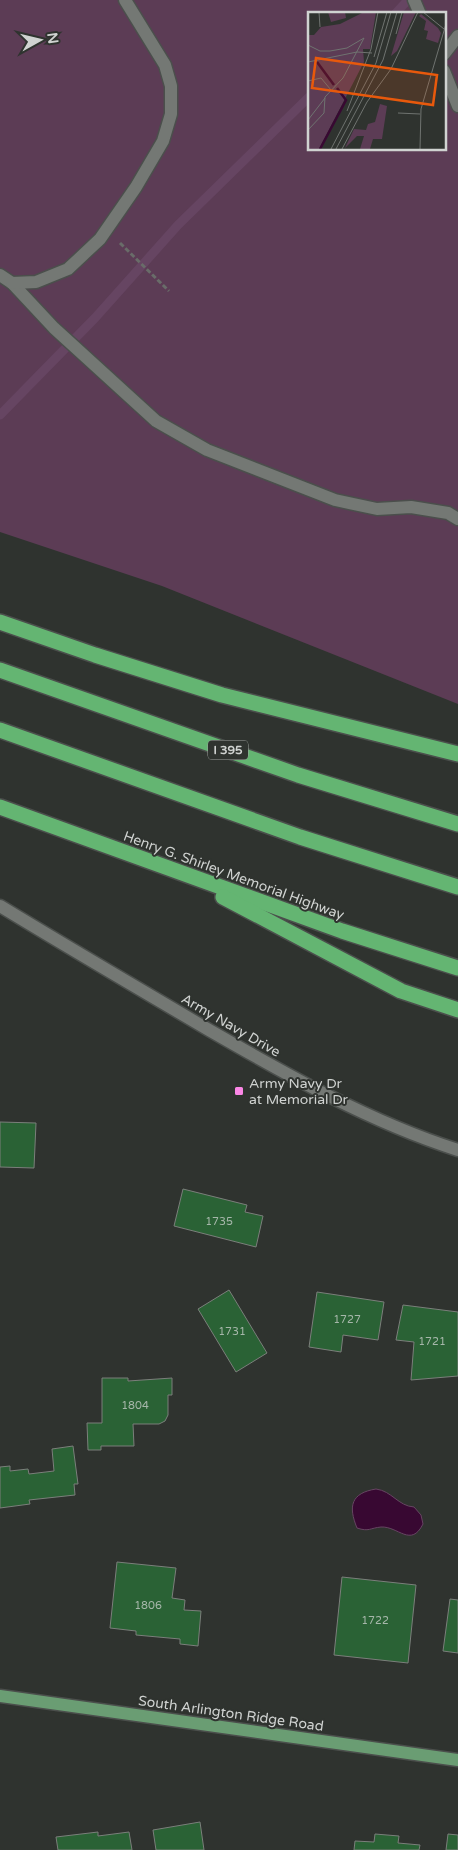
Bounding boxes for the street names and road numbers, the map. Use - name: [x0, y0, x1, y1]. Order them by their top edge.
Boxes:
- road number: I 395: [208, 740, 248, 760]
- street label: Henry G. Shirley Memorial Highway: [121, 828, 347, 924]
- street label: Army Navy Drive: [178, 990, 283, 1061]
- street label: South Arlington Ridge Road: [137, 1692, 325, 1735]

